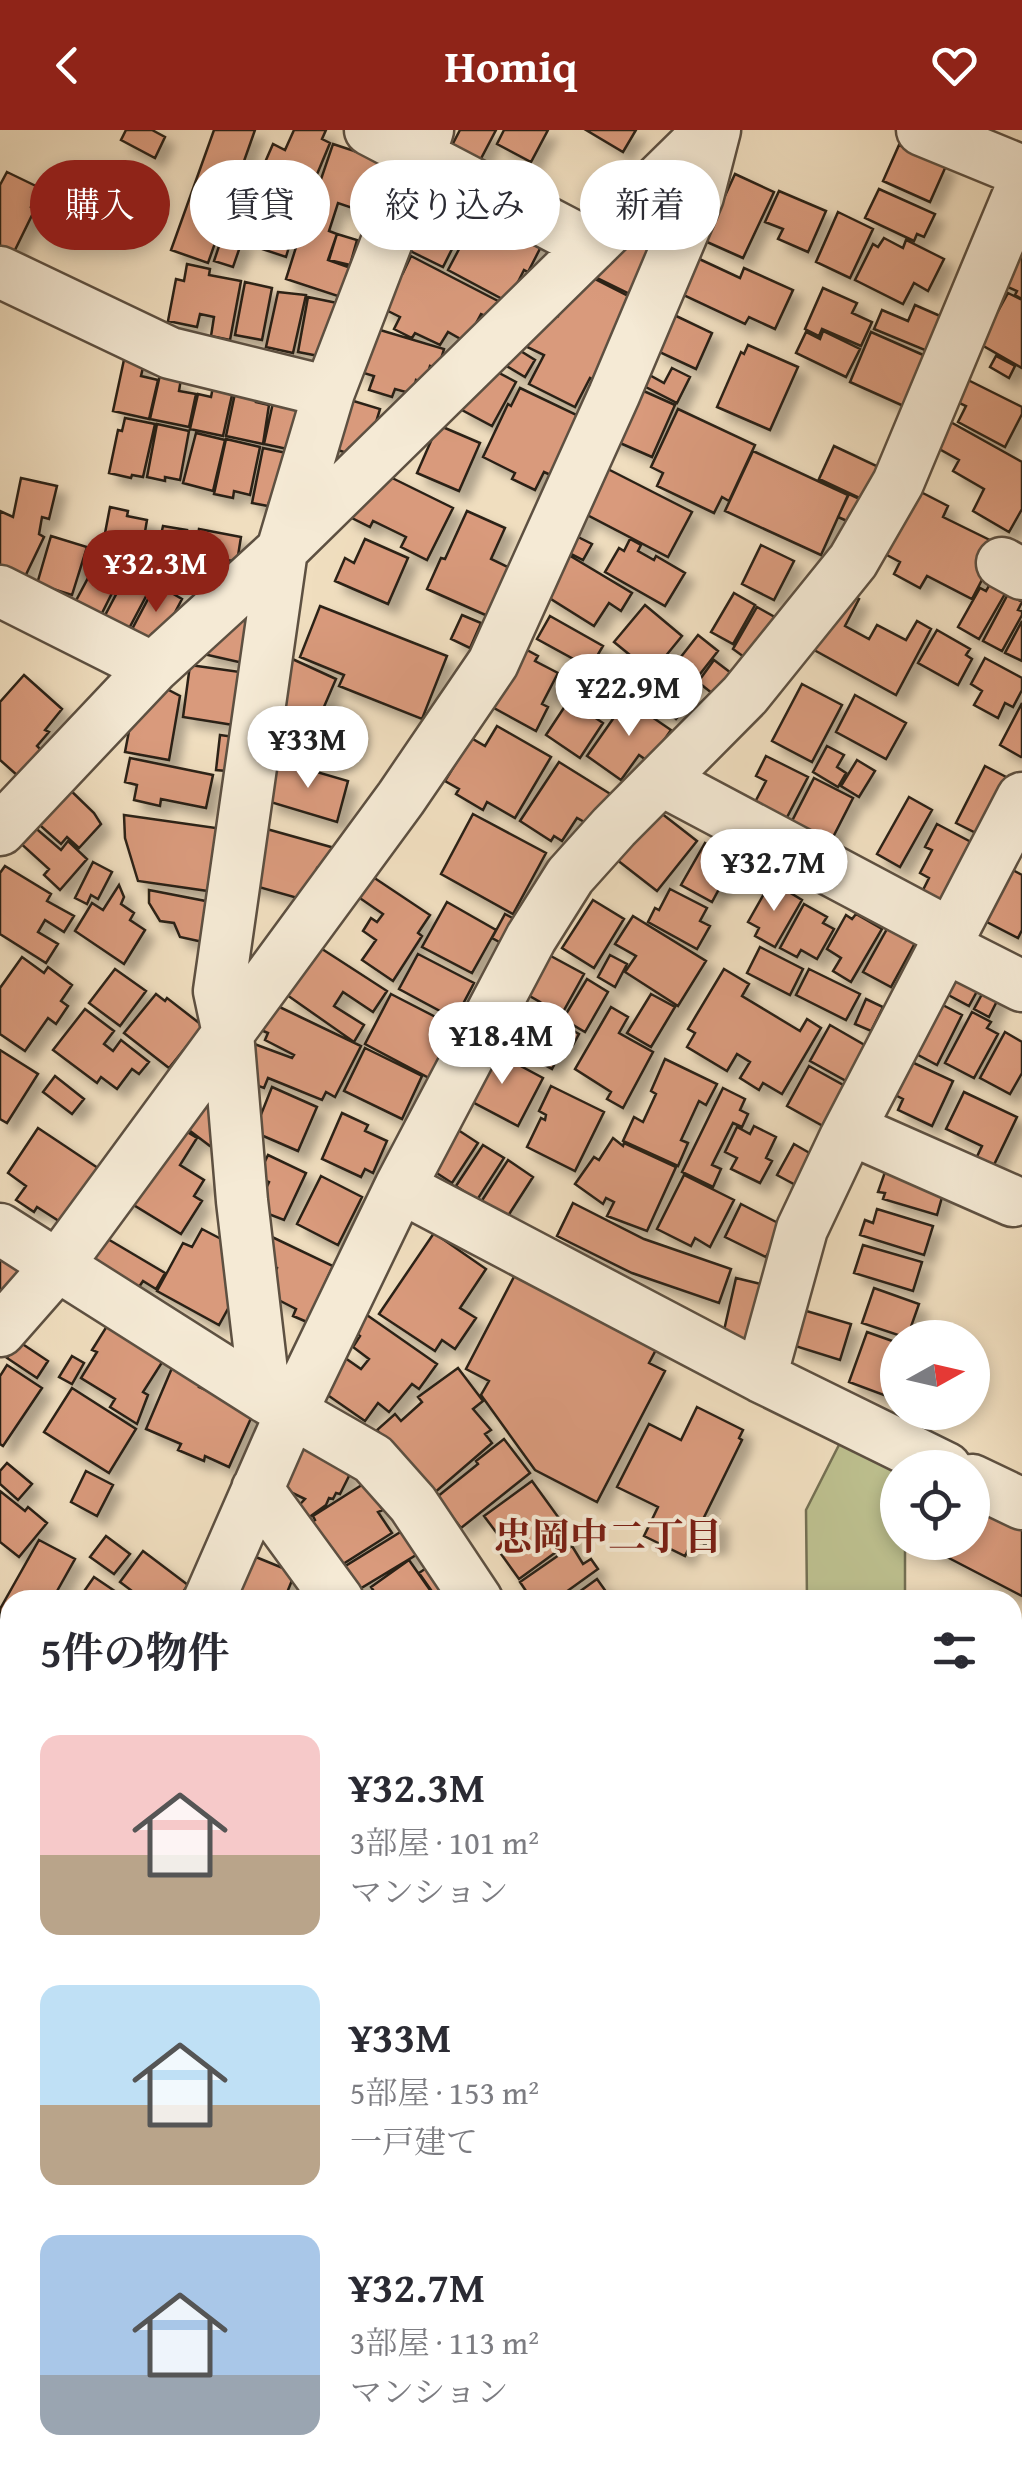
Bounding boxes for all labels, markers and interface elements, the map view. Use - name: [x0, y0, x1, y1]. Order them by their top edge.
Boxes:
- text: Homiq: [445, 33, 577, 98]
- icon: back: [40, 38, 95, 93]
- icon: heart: [927, 38, 982, 93]
- chip: 購入: [30, 160, 170, 250]
- chip: 賃貸: [190, 160, 330, 250]
- chip: 絞り込み: [350, 160, 560, 250]
- chip: 新着: [580, 160, 720, 250]
- pin: ¥32.3M: [75, 530, 237, 615]
- text: ¥32.3M: [105, 539, 207, 586]
- pin: ¥22.9M: [548, 654, 710, 739]
- text: ¥22.9M: [578, 663, 680, 710]
- pin: ¥33M: [249, 706, 367, 791]
- text: ¥33M: [269, 715, 347, 762]
- pin: ¥32.7M: [693, 829, 855, 914]
- text: ¥32.7M: [723, 838, 825, 885]
- pin: ¥18.4M: [421, 1002, 583, 1087]
- text: ¥18.4M: [451, 1011, 553, 1058]
- north arrow: [880, 1320, 990, 1430]
- map controls: [880, 1320, 990, 1560]
- button: locate: [880, 1450, 990, 1560]
- district label: 忠岡中二丁目: [494, 1508, 722, 1564]
- text: 5件の物件: [40, 1621, 230, 1682]
- icon: filters: [927, 1623, 982, 1678]
- text: ¥32.3M: [350, 1756, 485, 1817]
- icon: home: [120, 1775, 240, 1895]
- text: 3部屋 · 101 m²: [350, 1819, 539, 1866]
- text: マンション: [350, 1868, 509, 1915]
- text: ¥33M: [350, 2006, 451, 2067]
- icon: home: [120, 2025, 240, 2145]
- text: 5部屋 · 153 m²: [350, 2069, 539, 2116]
- text: 一戸建て: [350, 2118, 478, 2165]
- text: ¥32.7M: [350, 2256, 485, 2317]
- icon: home: [120, 2275, 240, 2395]
- text: 3部屋 · 113 m²: [350, 2319, 539, 2366]
- text: マンション: [350, 2368, 509, 2415]

